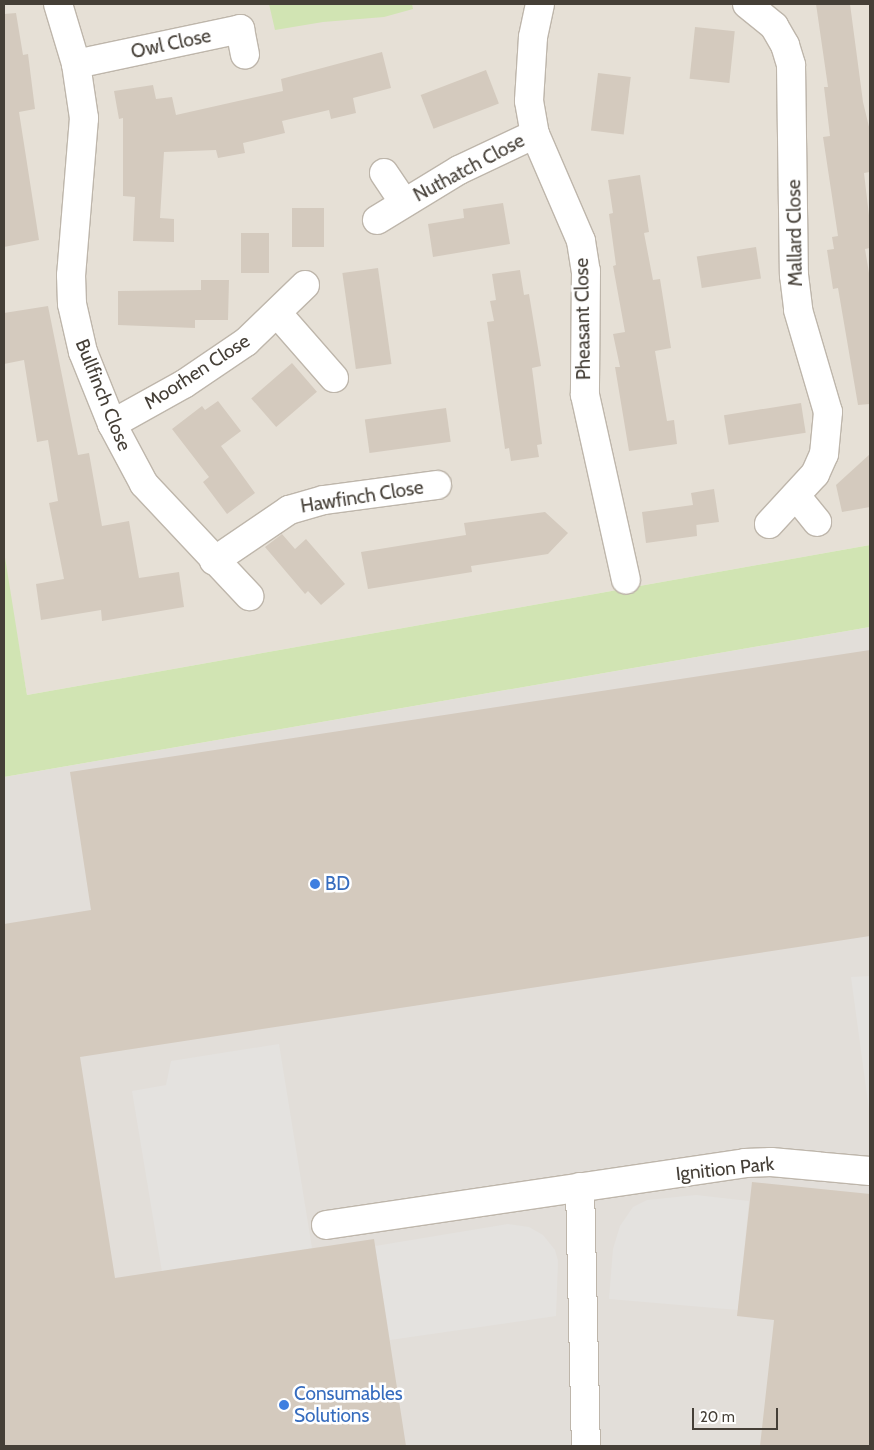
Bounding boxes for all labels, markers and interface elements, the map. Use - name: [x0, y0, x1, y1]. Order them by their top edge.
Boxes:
- street label: Owl Close: [129, 24, 213, 64]
- street label: Nuthatch Close: [410, 129, 528, 207]
- street label: Mallard Close: [783, 179, 807, 287]
- street label: Pheasant Close: [571, 258, 595, 380]
- street label: Moorhen Close: [140, 329, 254, 415]
- street label: Bullfinch Close: [70, 336, 136, 454]
- street label: Hawfinch Close: [299, 476, 425, 518]
- place label: BD: [325, 873, 350, 895]
- marker: BD: [309, 878, 321, 890]
- street label: Ignition Park: [675, 1153, 775, 1185]
- place label: Consumables Solutions: [294, 1383, 403, 1427]
- scale bar: [694, 1398, 780, 1430]
- marker: Consumables Solutions: [278, 1399, 290, 1411]
- text: 20 m: [700, 1408, 735, 1426]

